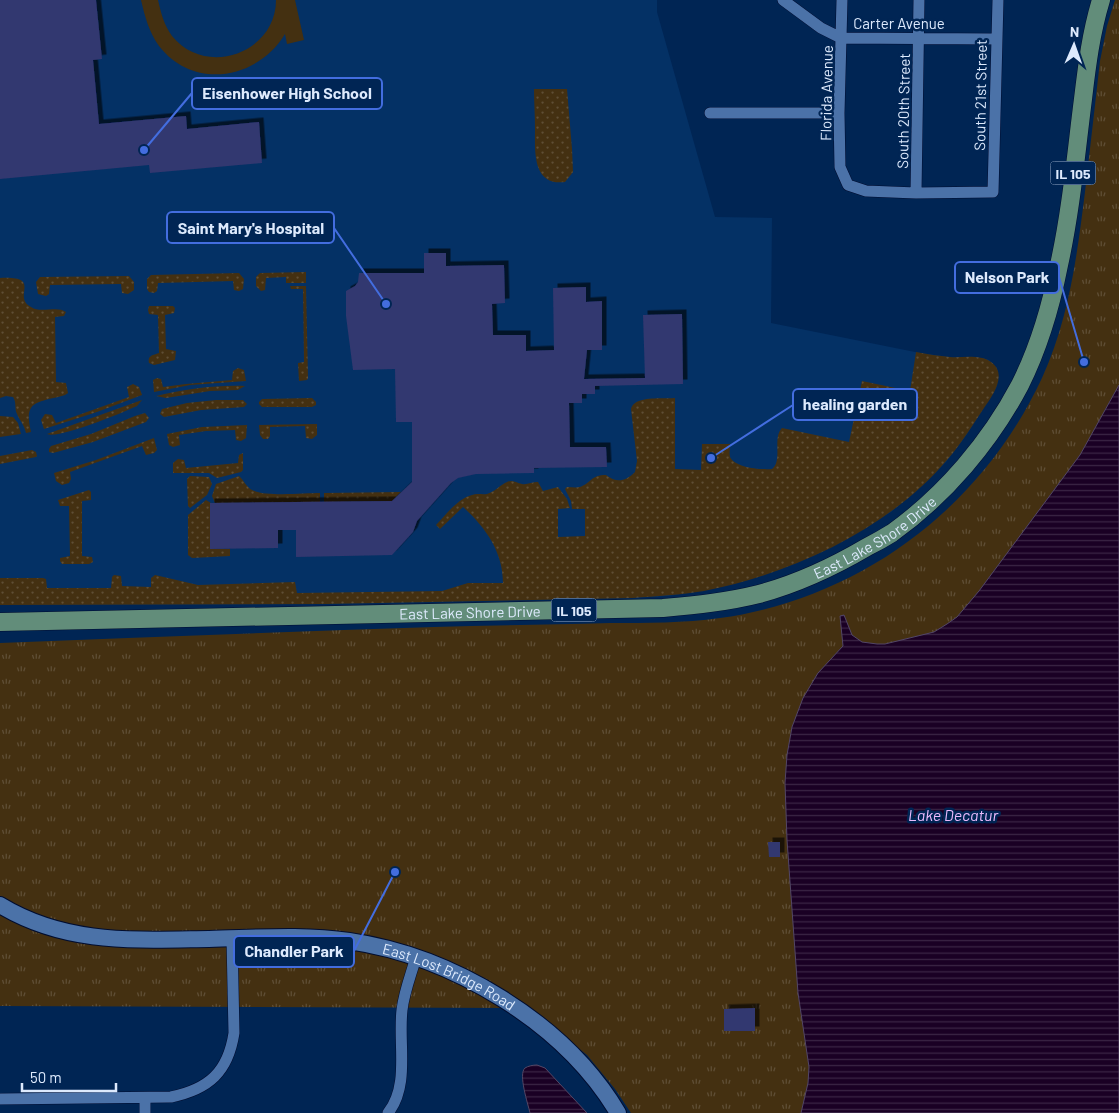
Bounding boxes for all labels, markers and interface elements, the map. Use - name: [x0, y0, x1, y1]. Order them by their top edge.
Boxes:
- street label: Carter Avenue: [853, 14, 945, 32]
- north arrow: [1049, 20, 1099, 70]
- text: N: [1070, 23, 1079, 40]
- street label: South 21st Street: [970, 39, 990, 151]
- street label: Florida Avenue: [816, 45, 836, 141]
- street label: South 20th Street: [893, 53, 913, 169]
- callout: Eisenhower High School: [192, 78, 382, 109]
- text: Eisenhower High School: [202, 83, 372, 102]
- road number: IL 105: [1050, 162, 1096, 184]
- callout: Saint Mary's Hospital: [167, 212, 334, 243]
- text: Saint Mary's Hospital: [178, 218, 324, 237]
- callout: Nelson Park: [955, 262, 1059, 293]
- text: Nelson Park: [965, 267, 1050, 286]
- callout: healing garden: [793, 389, 917, 420]
- text: healing garden: [803, 394, 907, 413]
- street label: East Lake Shore Drive: [811, 492, 940, 582]
- road number: IL 105: [552, 598, 596, 622]
- street label: East Lake Shore Drive: [399, 602, 541, 623]
- water label: Lake Decatur: [908, 805, 999, 824]
- callout: Chandler Park: [234, 936, 354, 967]
- street label: East Lost Bridge Road: [381, 939, 519, 1014]
- text: Chandler Park: [244, 941, 344, 960]
- scale bar: [22, 1060, 116, 1092]
- text: 50 m: [30, 1068, 62, 1086]

